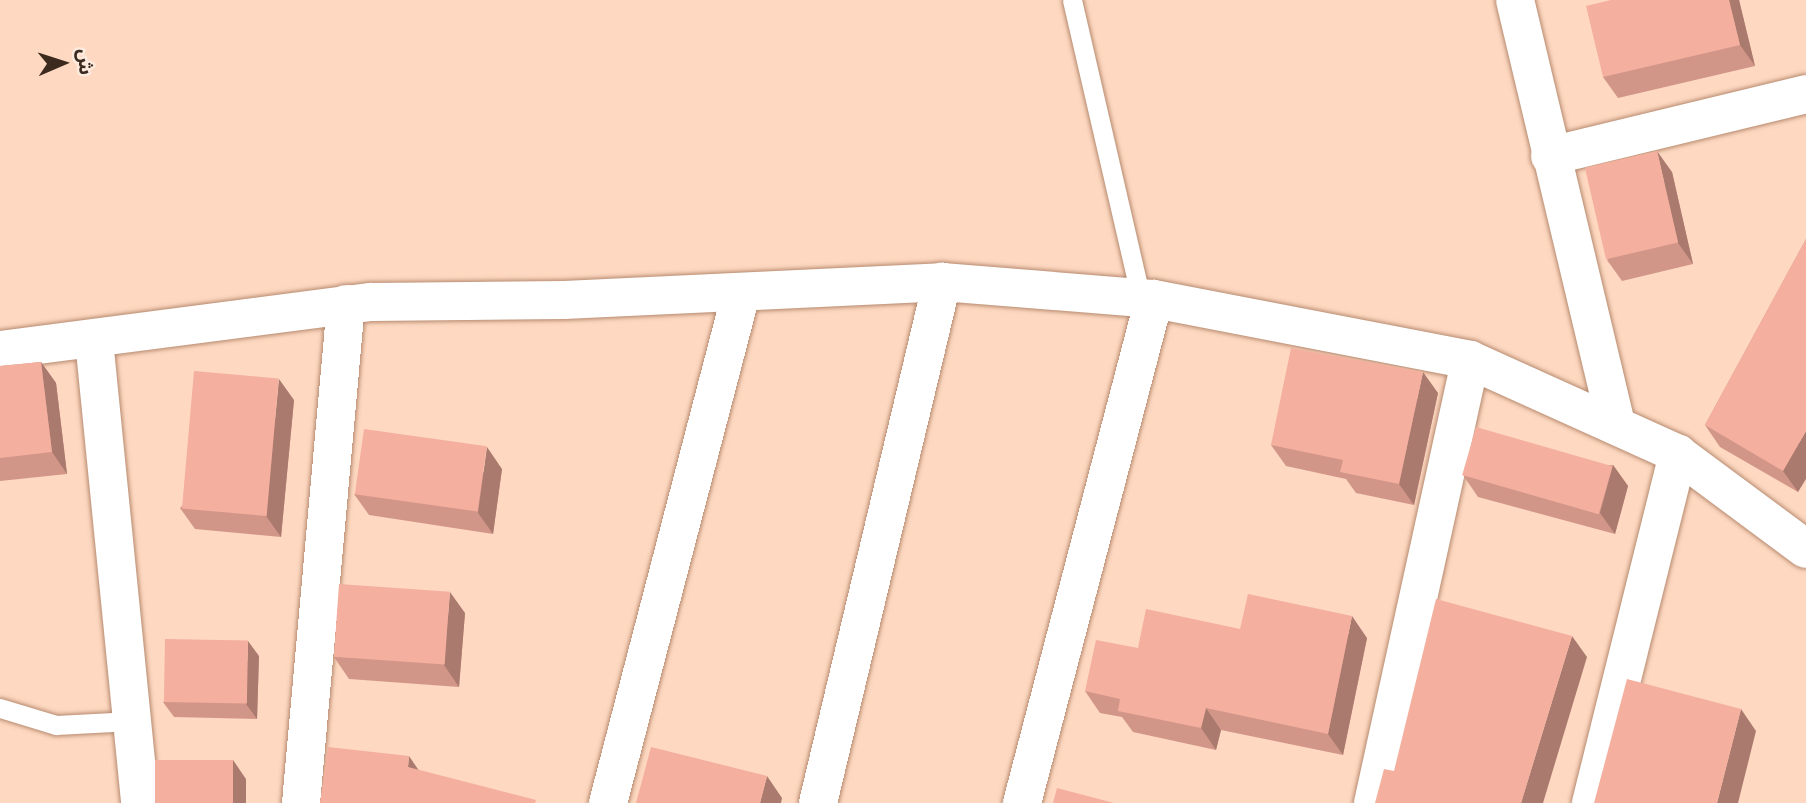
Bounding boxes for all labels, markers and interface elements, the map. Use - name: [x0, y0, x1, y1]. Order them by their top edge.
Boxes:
- north arrow: [28, 28, 98, 98]
- text: ش: [70, 48, 99, 76]

